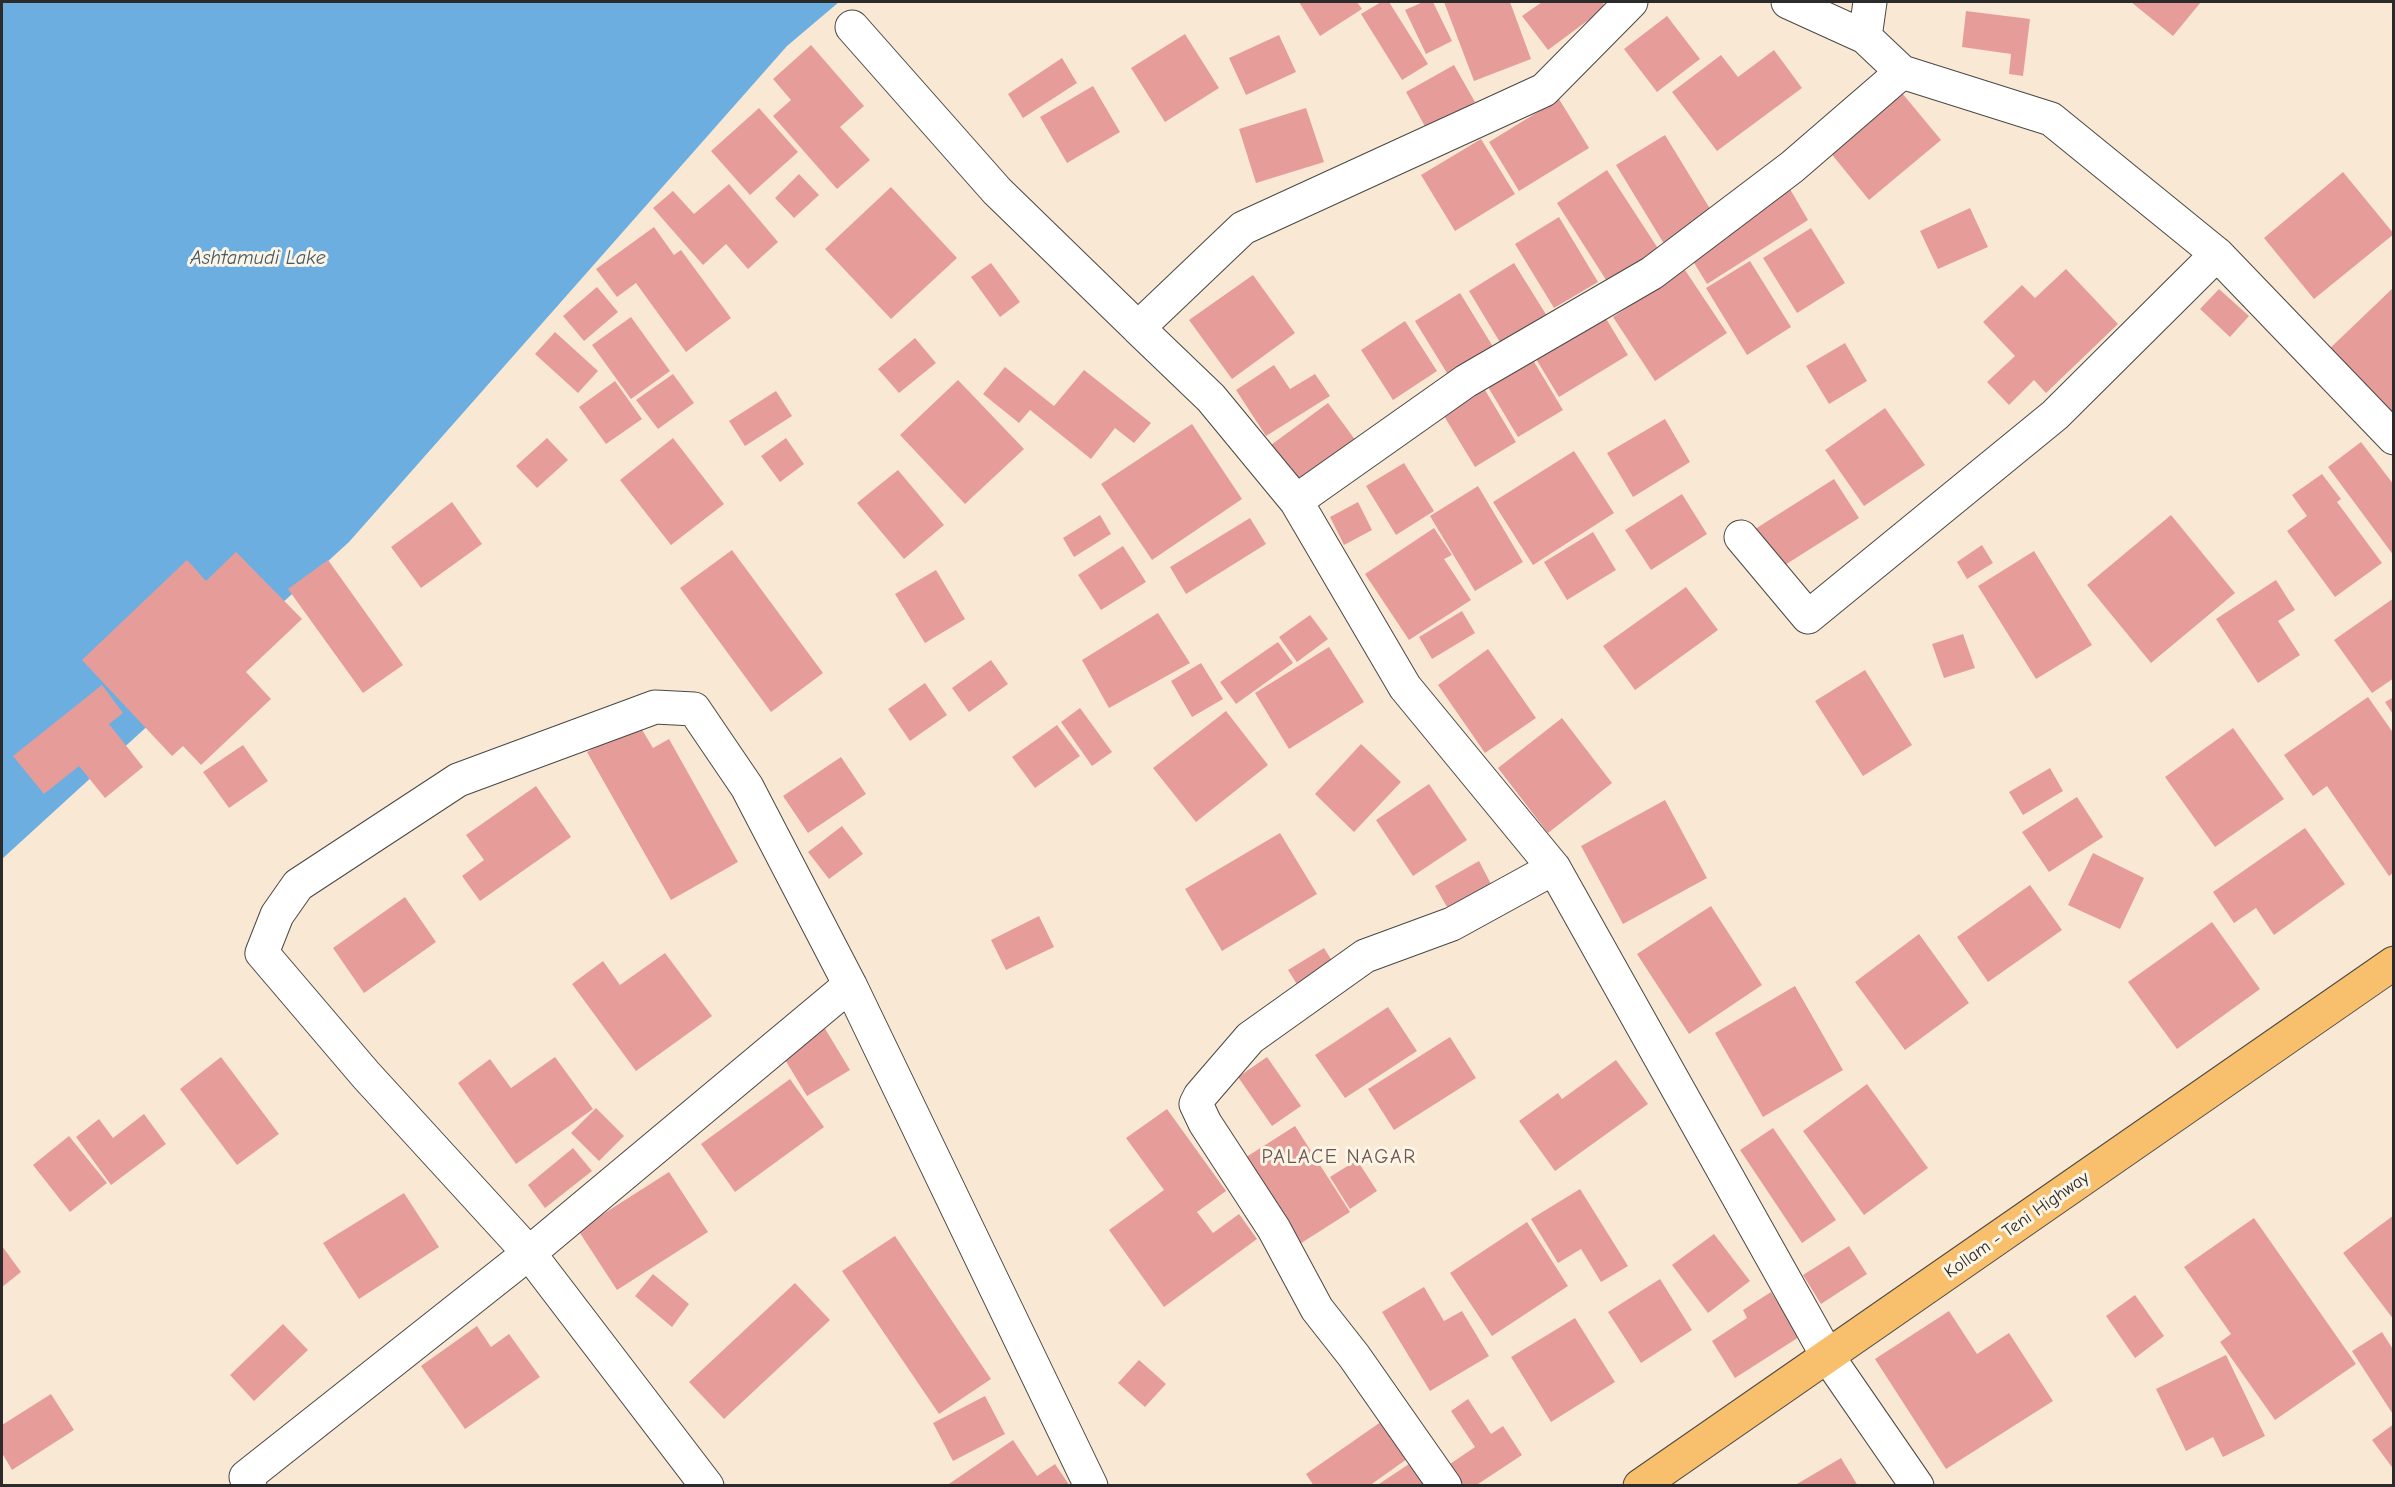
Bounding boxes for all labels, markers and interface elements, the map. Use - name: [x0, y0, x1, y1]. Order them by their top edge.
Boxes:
- water label: Ashtamudi Lake: [190, 246, 326, 270]
- district label: PALACE NAGAR: [1261, 1145, 1417, 1169]
- street label: Kollam - Teni Highway: [1940, 1167, 2094, 1283]

